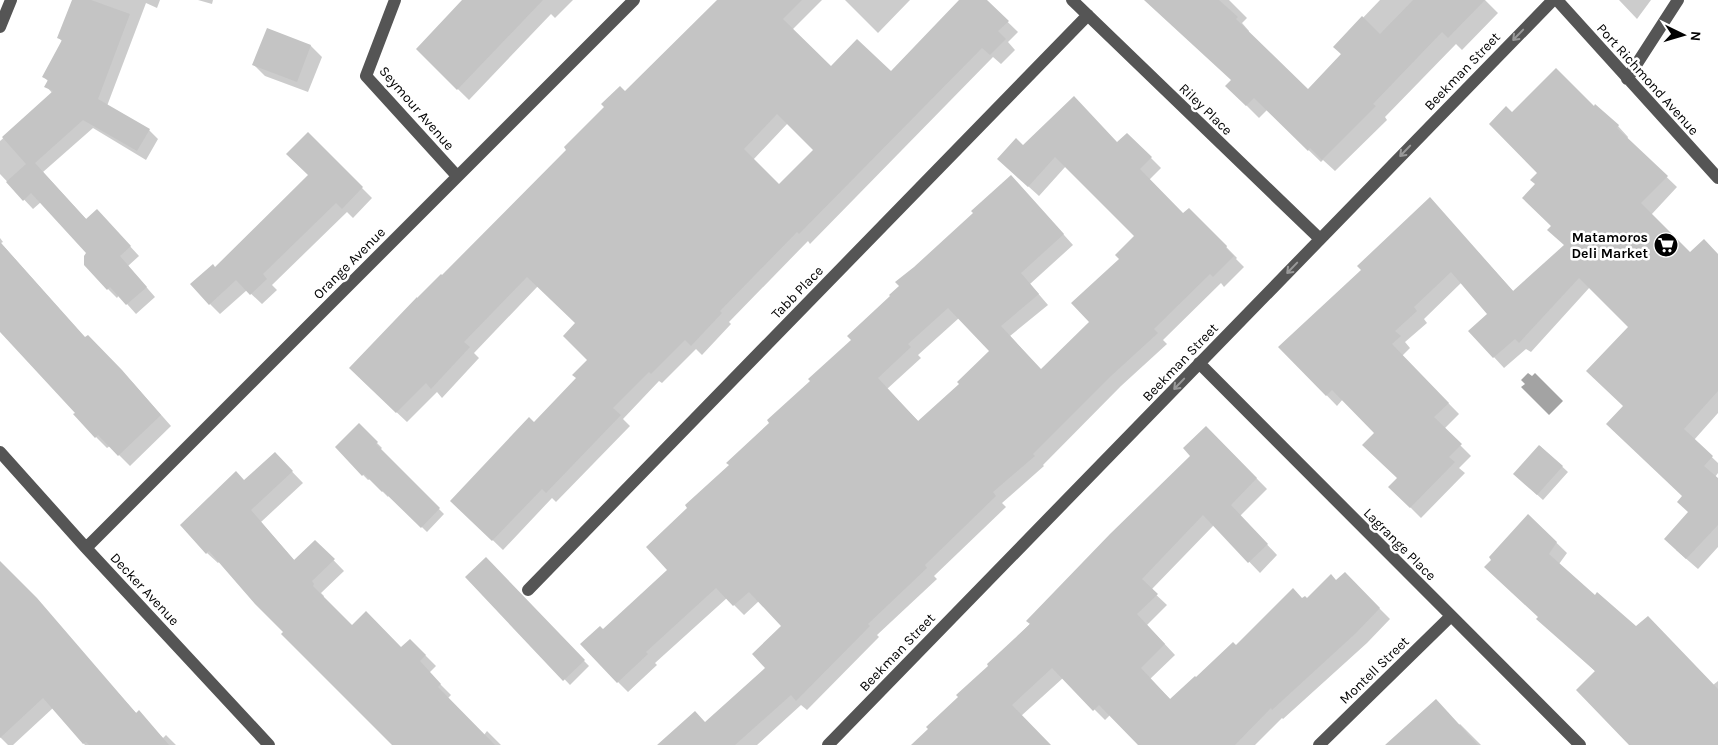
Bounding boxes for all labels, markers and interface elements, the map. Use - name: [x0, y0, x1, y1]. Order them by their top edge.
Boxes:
- north arrow: [1658, 10, 1708, 60]
- street label: Port Richmond Avenue: [1593, 20, 1702, 139]
- one-way arrow: [1512, 28, 1524, 41]
- street label: Beekman Street: [1421, 29, 1504, 114]
- text: N: [1687, 30, 1704, 42]
- street label: Seymour Avenue: [375, 63, 458, 154]
- street label: Riley Place: [1175, 80, 1236, 139]
- one-way arrow: [1399, 145, 1411, 157]
- street label: Orange Avenue: [310, 224, 389, 303]
- place label: Matamoros Deli Market: [1571, 229, 1648, 262]
- supermarket icon: Matamoros Deli Market: [1653, 232, 1679, 258]
- street label: Tabb Place: [768, 262, 827, 322]
- one-way arrow: [1286, 262, 1298, 274]
- street label: Beekman Street: [1139, 320, 1222, 405]
- one-way arrow: [1173, 378, 1185, 391]
- street label: Lagrange Place: [1360, 505, 1439, 584]
- street label: Decker Avenue: [107, 549, 183, 629]
- street label: Beekman Street: [856, 610, 939, 695]
- street label: Montell Street: [1336, 633, 1413, 708]

